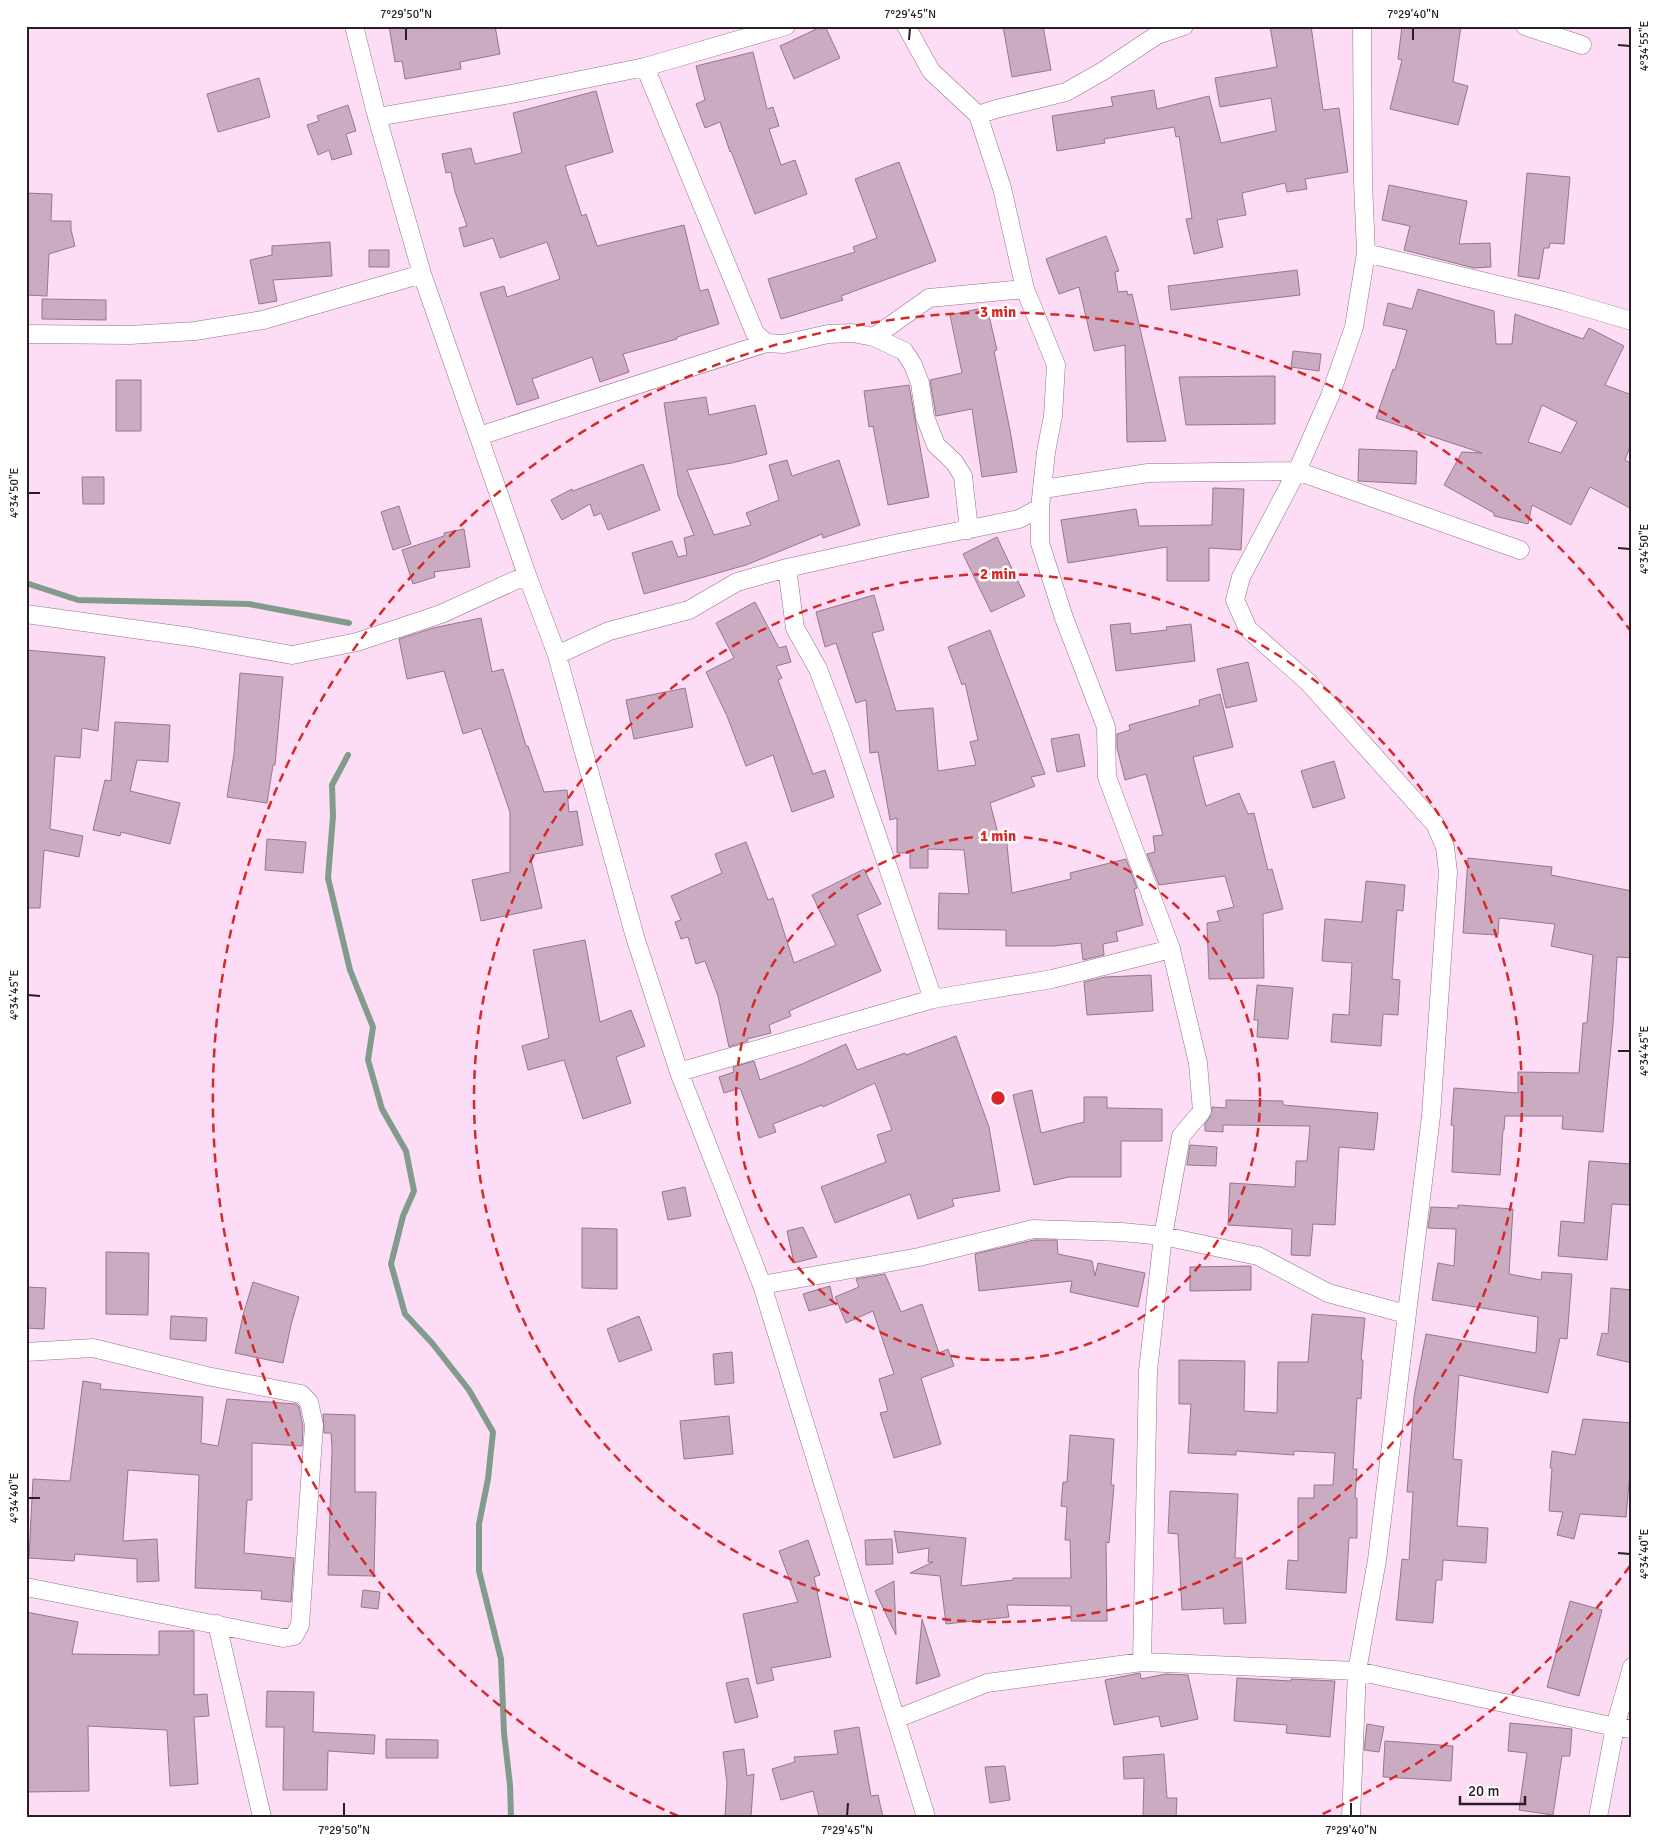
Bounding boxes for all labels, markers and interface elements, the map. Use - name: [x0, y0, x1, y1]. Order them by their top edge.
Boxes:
- text: 7°29'50"N: [380, 7, 432, 22]
- text: 7°29'45"N: [884, 7, 936, 22]
- text: 7°29'40"N: [1387, 7, 1439, 22]
- text: 4°34'55"E: [1637, 20, 1652, 71]
- text: 3 min: [980, 303, 1016, 321]
- text: 4°34'50"E: [7, 467, 22, 518]
- text: 4°34'50"E: [1637, 523, 1652, 574]
- text: 2 min: [980, 565, 1016, 583]
- text: 1 min: [980, 827, 1016, 845]
- text: 4°34'45"E: [7, 969, 22, 1020]
- text: 4°34'45"E: [1637, 1025, 1652, 1076]
- centre of rings: [989, 1089, 1007, 1107]
- text: 4°34'40"E: [7, 1472, 22, 1523]
- text: 4°34'40"E: [1637, 1528, 1652, 1579]
- scale bar: [1460, 1773, 1526, 1805]
- text: 20 m: [1468, 1782, 1499, 1800]
- text: 7°29'50"N: [318, 1823, 370, 1838]
- text: 7°29'45"N: [821, 1823, 873, 1838]
- text: 7°29'40"N: [1325, 1823, 1377, 1838]

